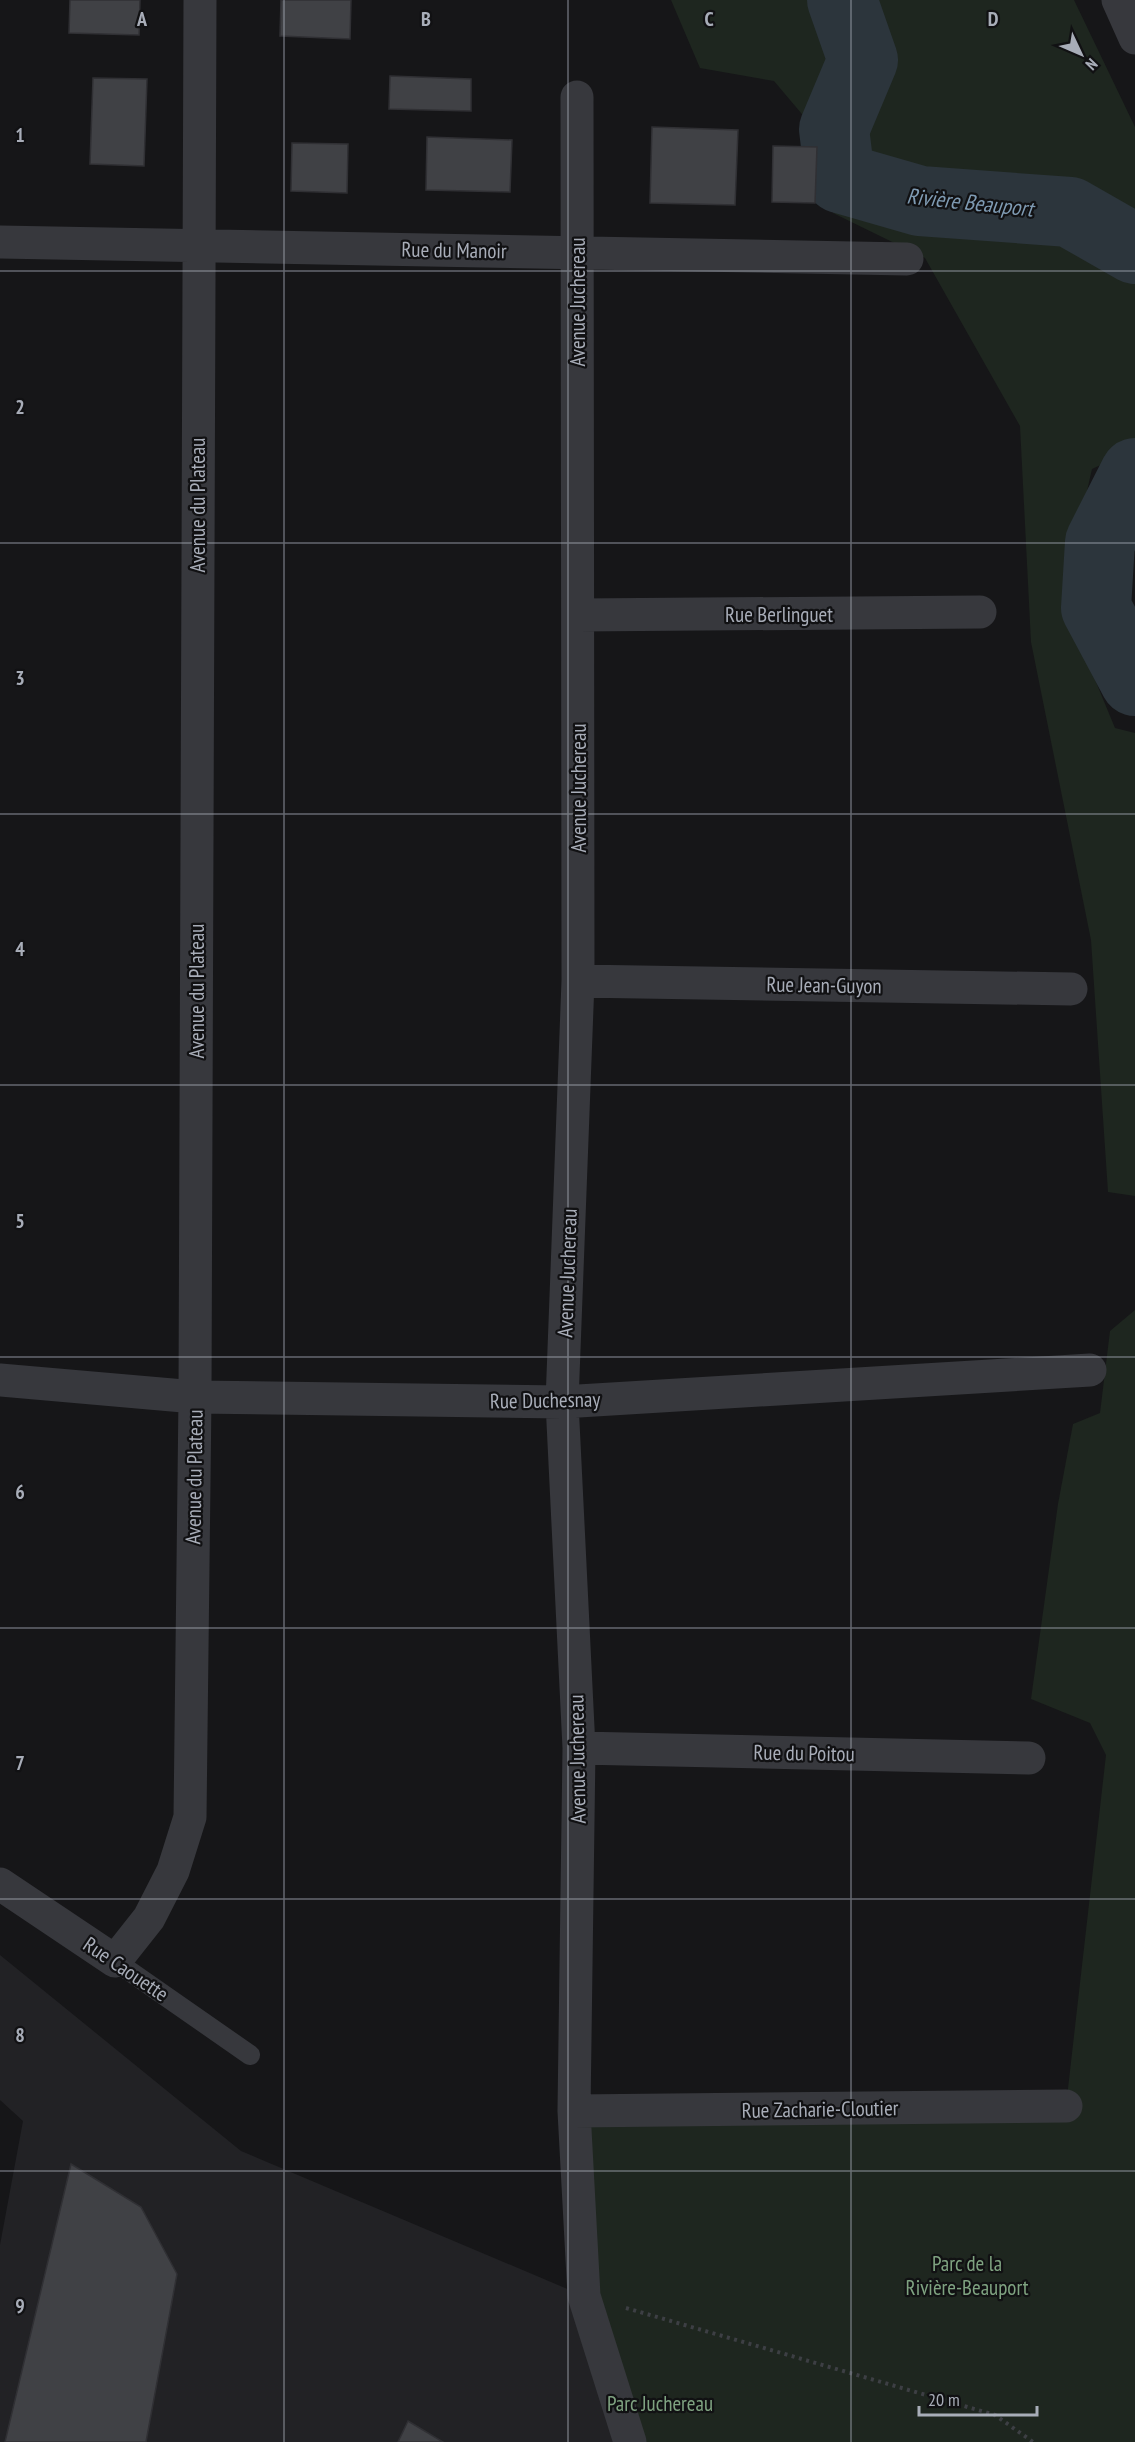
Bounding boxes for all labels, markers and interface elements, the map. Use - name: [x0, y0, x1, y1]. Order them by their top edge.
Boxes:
- text: A: [136, 6, 148, 32]
- text: B: [421, 6, 431, 32]
- text: C: [704, 6, 714, 32]
- text: D: [988, 6, 999, 32]
- north arrow: [1051, 24, 1111, 84]
- text: N: [1082, 54, 1102, 74]
- text: 1: [15, 122, 25, 148]
- water label: Rivière Beauport: [905, 181, 1038, 223]
- street label: Rue du Manoir: [401, 236, 507, 264]
- street label: Avenue Juchereau: [564, 237, 591, 367]
- text: 2: [15, 394, 25, 420]
- street label: Avenue du Plateau: [184, 438, 211, 572]
- street label: Rue Berlinguet: [725, 601, 833, 628]
- text: 3: [15, 665, 25, 691]
- street label: Avenue Juchereau: [565, 723, 592, 853]
- street label: Avenue du Plateau: [183, 924, 210, 1058]
- text: 4: [15, 936, 25, 962]
- street label: Rue Jean-Guyon: [766, 970, 882, 1000]
- text: 5: [15, 1208, 25, 1234]
- street label: Avenue Juchereau: [551, 1208, 583, 1338]
- street label: Rue Duchesnay: [490, 1386, 601, 1414]
- street label: Avenue du Plateau: [179, 1409, 209, 1545]
- text: 6: [15, 1479, 25, 1505]
- street label: Avenue Juchereau: [562, 1694, 592, 1824]
- street label: Rue du Poitou: [753, 1739, 855, 1767]
- text: 7: [15, 1750, 25, 1776]
- street label: Rue Caouette: [78, 1931, 174, 2007]
- text: 8: [15, 2022, 25, 2048]
- street label: Rue Zacharie-Cloutier: [741, 2094, 899, 2124]
- park label: Parc de la Rivière-Beauport: [906, 2250, 1029, 2301]
- text: 9: [15, 2293, 25, 2319]
- scale bar: [919, 2379, 1038, 2417]
- text: 20 m: [928, 2388, 960, 2411]
- park label: Parc Juchereau: [607, 2390, 713, 2417]

